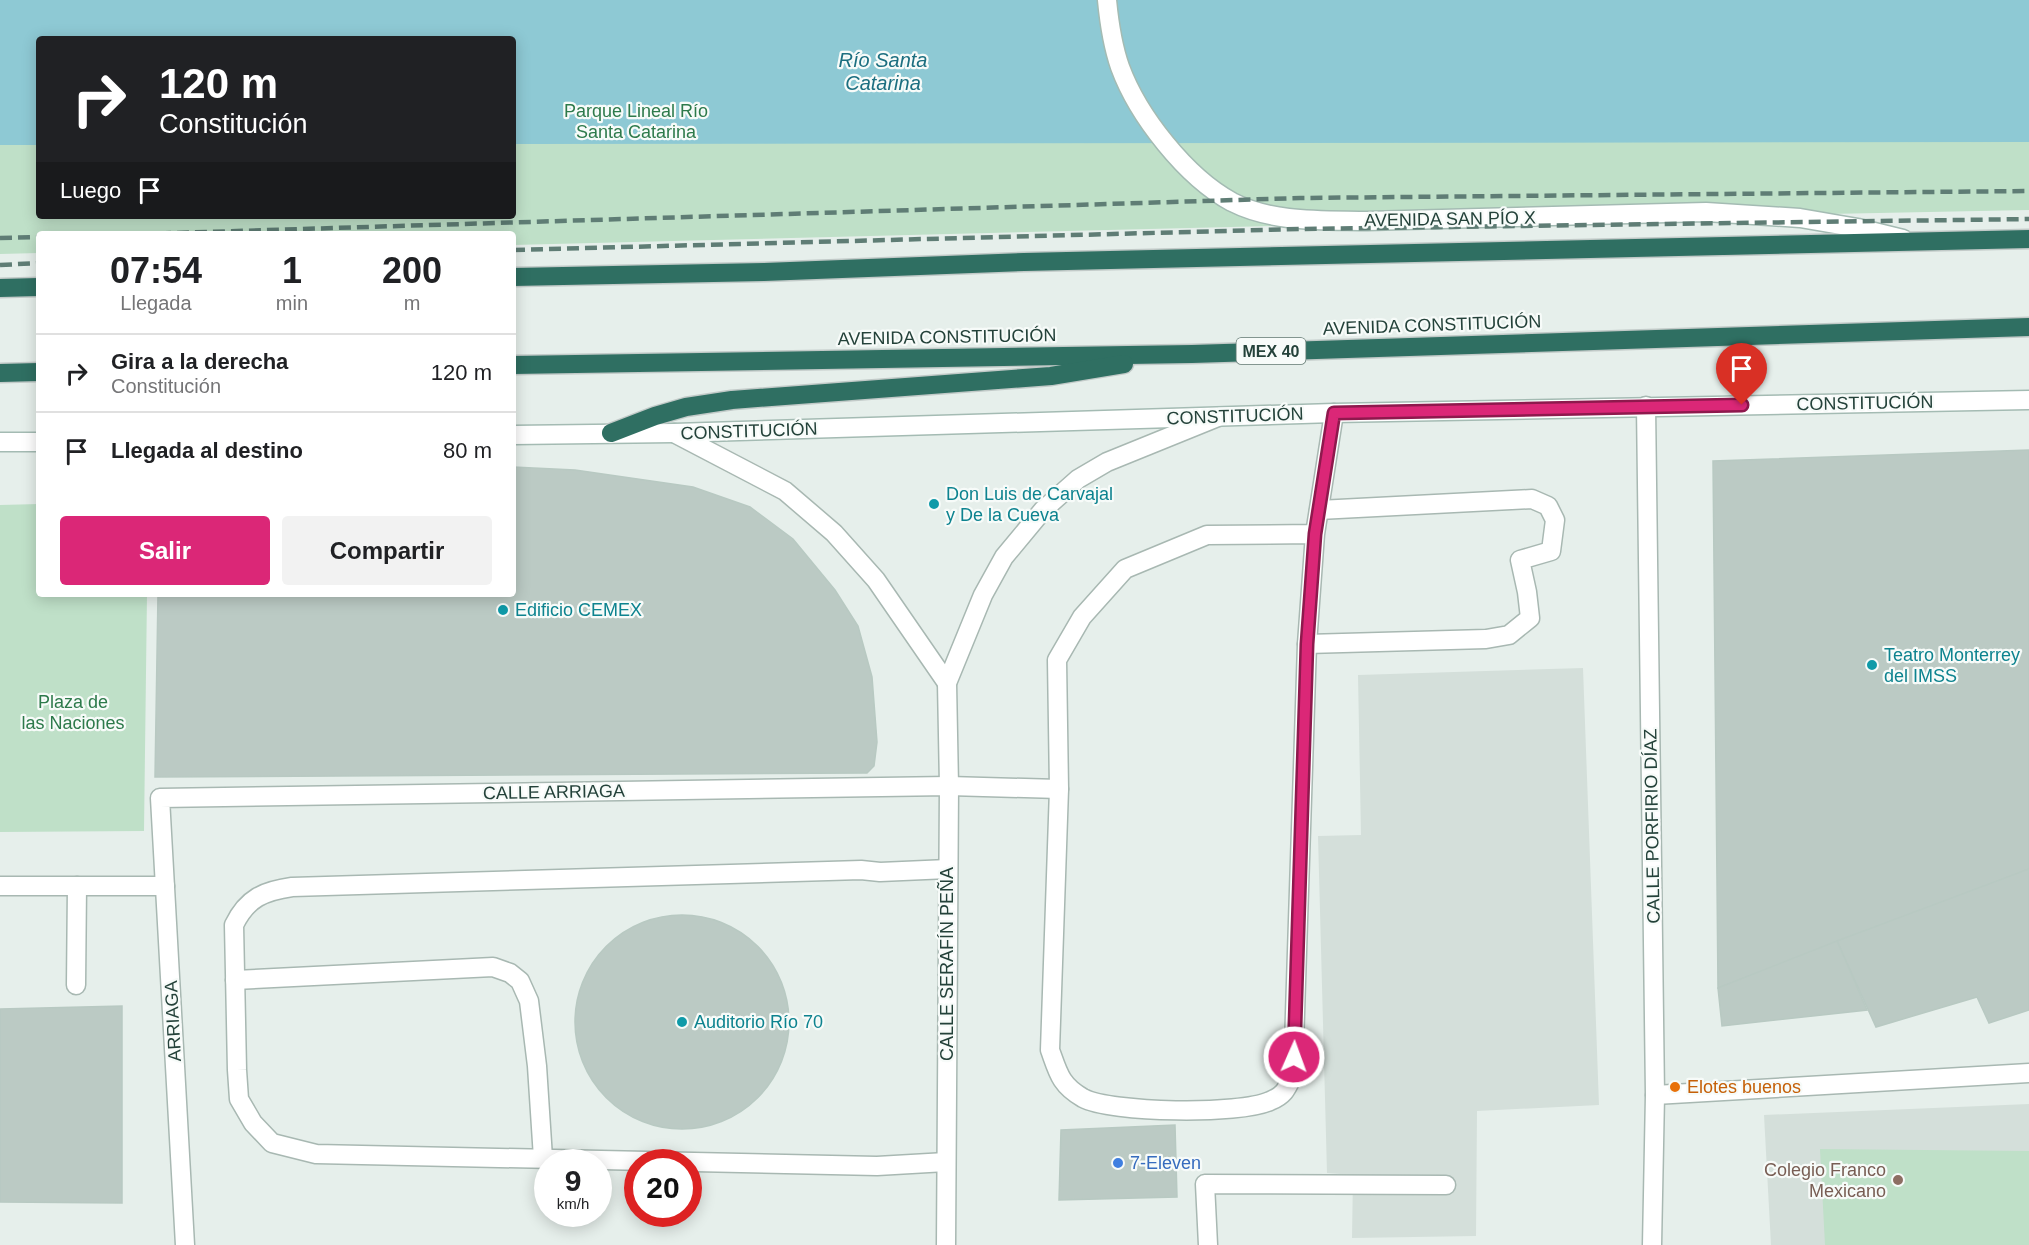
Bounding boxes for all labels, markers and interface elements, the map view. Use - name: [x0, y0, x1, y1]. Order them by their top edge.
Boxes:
- water label: Río Santa Catarina: [839, 49, 927, 94]
- icon: right: [60, 60, 138, 138]
- text: 120 m: [159, 60, 278, 107]
- park label: Parque Lineal Río Santa Catarina: [564, 101, 708, 142]
- text: Constitución: [159, 109, 308, 139]
- icon: arrive: [133, 174, 166, 207]
- text: Luego: [60, 178, 121, 203]
- street label: AVENIDA SAN PÍO X: [1364, 208, 1536, 230]
- text: 07:54: [110, 250, 202, 291]
- text: 1: [282, 250, 302, 291]
- text: 200: [382, 250, 442, 291]
- text: Llegada: [120, 292, 192, 314]
- text: min: [276, 292, 308, 314]
- text: m: [404, 292, 420, 314]
- street label: AVENIDA CONSTITUCIÓN: [1322, 310, 1542, 339]
- street label: AVENIDA CONSTITUCIÓN: [837, 324, 1057, 349]
- road number: MEX 40: [1236, 338, 1306, 364]
- pin: [1716, 343, 1767, 405]
- text: Gira a la derecha: [111, 349, 288, 374]
- icon: arrive: [1725, 352, 1758, 385]
- icon: right: [60, 357, 93, 390]
- text: 120 m: [431, 360, 492, 385]
- text: Constitución: [111, 375, 221, 397]
- street label: CONSTITUCIÓN: [1796, 391, 1934, 414]
- street label: CONSTITUCIÓN: [1166, 403, 1304, 428]
- street label: CONSTITUCIÓN: [680, 418, 818, 443]
- icon: arrive: [60, 435, 93, 468]
- text: Llegada al destino: [111, 438, 303, 463]
- text: 80 m: [443, 438, 492, 463]
- place label: Don Luis de Carvajal y De la Cueva: [946, 484, 1113, 525]
- marker: Don Luis de Carvajal y De la Cueva: [927, 497, 941, 511]
- button: Salir: [60, 516, 270, 585]
- button: Compartir: [282, 516, 492, 585]
- place label: Edificio CEMEX: [515, 600, 642, 620]
- marker: Edificio CEMEX: [496, 603, 510, 617]
- place label: Teatro Monterrey del IMSS: [1884, 645, 2020, 686]
- marker: Teatro Monterrey del IMSS: [1865, 658, 1879, 672]
- park label: Plaza de las Naciones: [21, 692, 125, 733]
- street label: CALLE PORFIRIO DÍAZ: [1640, 728, 1664, 924]
- street label: CALLE ARRIAGA: [483, 781, 625, 803]
- street label: CALLE SERAFÍN PEÑA: [936, 867, 957, 1061]
- street label: ARRIAGA: [161, 980, 185, 1062]
- place label: Auditorio Río 70: [694, 1012, 823, 1032]
- marker: Auditorio Río 70: [675, 1015, 689, 1029]
- position arrow: [1262, 1025, 1326, 1089]
- place label: Elotes buenos: [1687, 1077, 1801, 1097]
- marker: Elotes buenos: [1668, 1080, 1682, 1094]
- speed limit sign: 20: [624, 1149, 702, 1227]
- place label: 7-Eleven: [1130, 1153, 1201, 1173]
- marker: 7-Eleven: [1111, 1156, 1125, 1170]
- place label: Colegio Franco Mexicano: [1764, 1160, 1886, 1201]
- text: 9: [565, 1164, 581, 1197]
- marker: Colegio Franco Mexicano: [1891, 1173, 1905, 1187]
- text: km/h: [557, 1195, 589, 1212]

